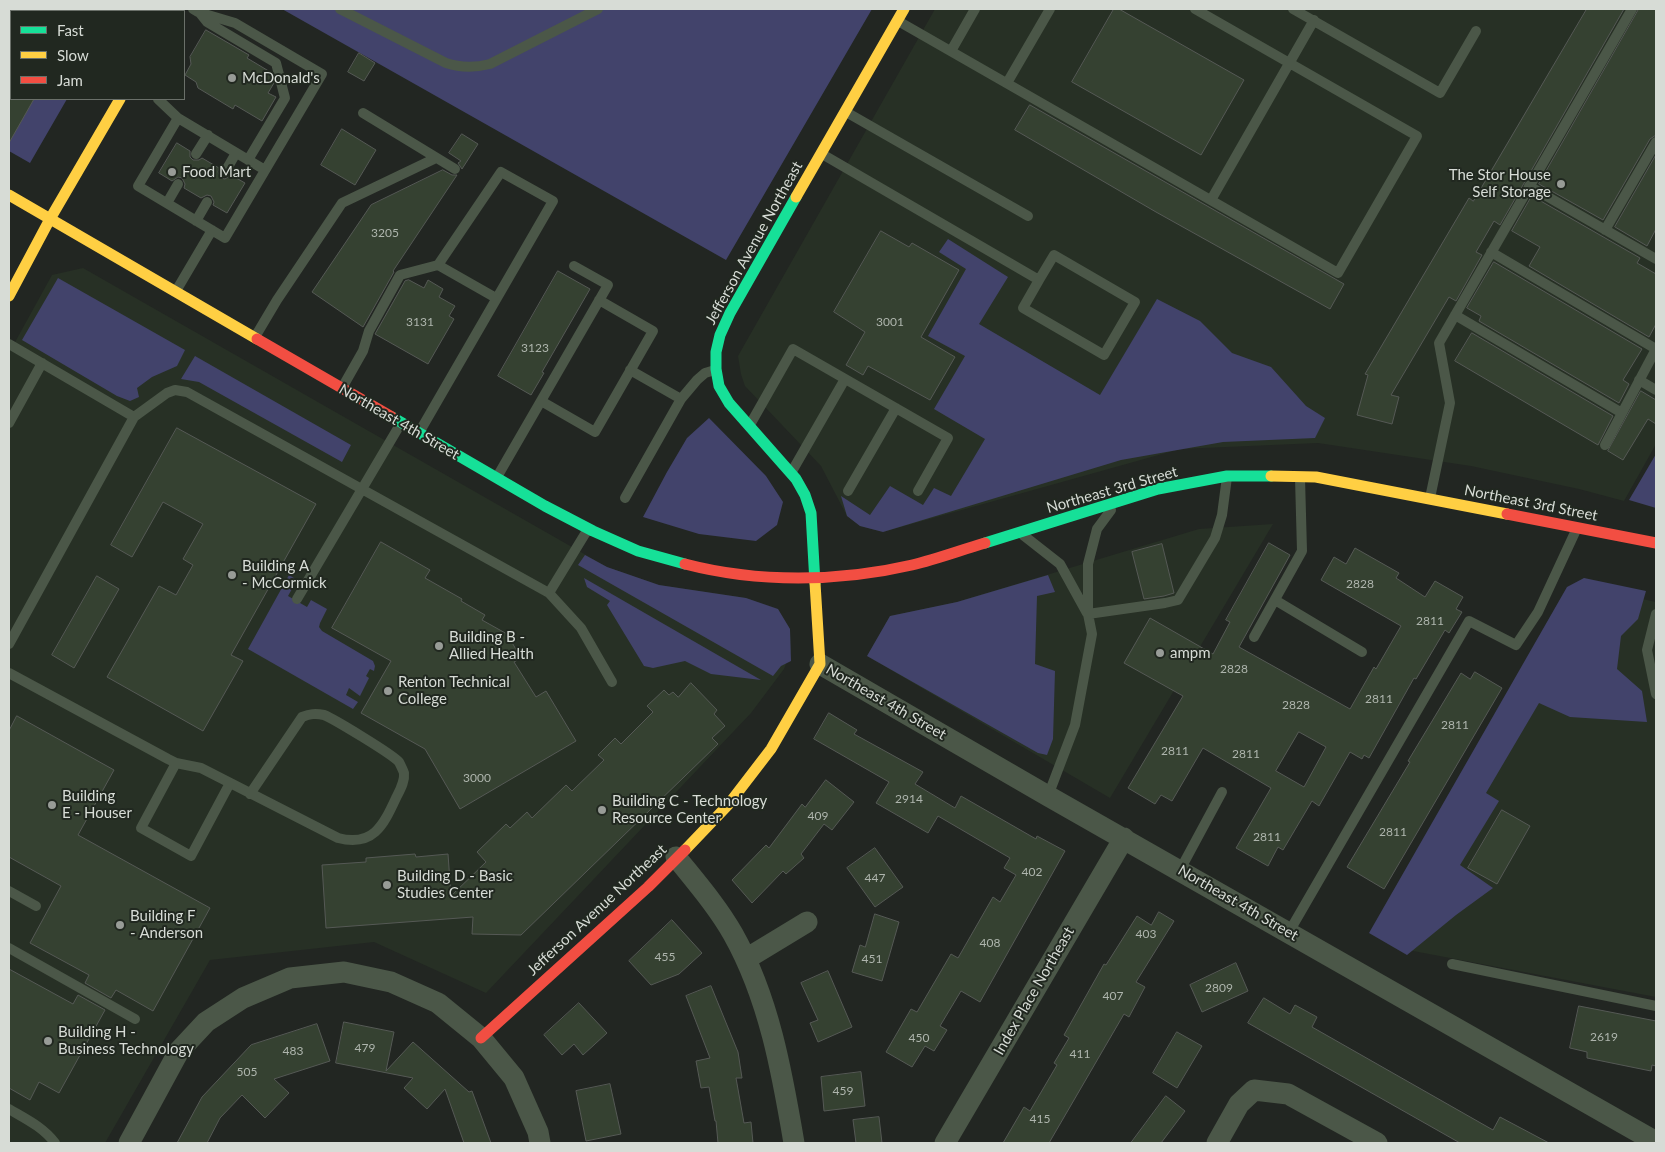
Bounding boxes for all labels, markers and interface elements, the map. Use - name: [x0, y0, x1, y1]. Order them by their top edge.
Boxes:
- legend: [10, 10, 185, 100]
- text: Fast: [57, 21, 84, 39]
- text: Slow: [57, 46, 89, 64]
- place label: McDonald's: [242, 69, 320, 87]
- text: Jam: [57, 71, 83, 89]
- marker: McDonald's: [226, 72, 238, 84]
- street label: Jefferson Avenue Northeast: [702, 158, 806, 328]
- place label: Food Mart: [182, 163, 251, 181]
- marker: Food Mart: [166, 166, 178, 178]
- place label: The Stor House Self Storage: [1449, 166, 1551, 201]
- marker: The Stor House Self Storage: [1555, 178, 1567, 190]
- house number: 3205: [371, 226, 399, 240]
- house number: 3131: [406, 315, 434, 329]
- house number: 3001: [876, 315, 904, 329]
- house number: 3123: [521, 341, 549, 355]
- street label: Northeast 4th Street: [336, 380, 462, 464]
- street label: Northeast 3rd Street: [1044, 463, 1180, 517]
- street label: Northeast 3rd Street: [1463, 481, 1599, 525]
- place label: Building A - McCormick: [242, 557, 327, 592]
- marker: Building A - McCormick: [226, 569, 238, 581]
- house number: 2828: [1346, 577, 1374, 591]
- house number: 2811: [1416, 614, 1444, 628]
- place label: Building B - Allied Health: [449, 628, 534, 663]
- marker: Building B - Allied Health: [433, 640, 445, 652]
- place label: ampm: [1170, 644, 1211, 662]
- marker: ampm: [1154, 647, 1166, 659]
- street label: Northeast 4th Street: [823, 660, 949, 744]
- house number: 2828: [1220, 662, 1248, 676]
- place label: Renton Technical College: [398, 673, 510, 708]
- marker: Renton Technical College: [382, 685, 394, 697]
- house number: 2811: [1365, 692, 1393, 706]
- house number: 2828: [1282, 698, 1310, 712]
- house number: 2811: [1441, 718, 1469, 732]
- house number: 2811: [1161, 744, 1189, 758]
- house number: 2811: [1232, 747, 1260, 761]
- house number: 3000: [463, 771, 491, 785]
- place label: Building E - Houser: [62, 787, 132, 822]
- place label: Building C - Technology Resource Center: [612, 792, 767, 827]
- house number: 2914: [895, 792, 923, 806]
- marker: Building E - Houser: [46, 799, 58, 811]
- marker: Building C - Technology Resource Center: [596, 804, 608, 816]
- house number: 409: [808, 809, 828, 823]
- house number: 2811: [1379, 825, 1407, 839]
- house number: 2811: [1253, 830, 1281, 844]
- street label: Jefferson Avenue Northeast: [524, 841, 670, 979]
- street label: Northeast 4th Street: [1175, 861, 1301, 945]
- house number: 402: [1022, 865, 1042, 879]
- place label: Building D - Basic Studies Center: [397, 867, 513, 902]
- house number: 447: [865, 871, 885, 885]
- marker: Building D - Basic Studies Center: [381, 879, 393, 891]
- place label: Building F - Anderson: [130, 907, 203, 942]
- marker: Building F - Anderson: [114, 919, 126, 931]
- street label: Index Place Northeast: [990, 924, 1078, 1058]
- house number: 403: [1136, 927, 1156, 941]
- house number: 408: [980, 936, 1000, 950]
- house number: 455: [655, 950, 675, 964]
- house number: 451: [862, 952, 882, 966]
- house number: 2809: [1205, 981, 1233, 995]
- house number: 407: [1103, 989, 1123, 1003]
- place label: Building H - Business Technology: [58, 1023, 194, 1058]
- house number: 2619: [1590, 1030, 1618, 1044]
- house number: 450: [909, 1031, 929, 1045]
- marker: Building H - Business Technology: [42, 1035, 54, 1047]
- house number: 479: [355, 1041, 375, 1055]
- house number: 483: [283, 1044, 303, 1058]
- house number: 411: [1070, 1047, 1090, 1061]
- house number: 505: [237, 1065, 257, 1079]
- house number: 459: [833, 1084, 853, 1098]
- house number: 415: [1030, 1112, 1050, 1126]

